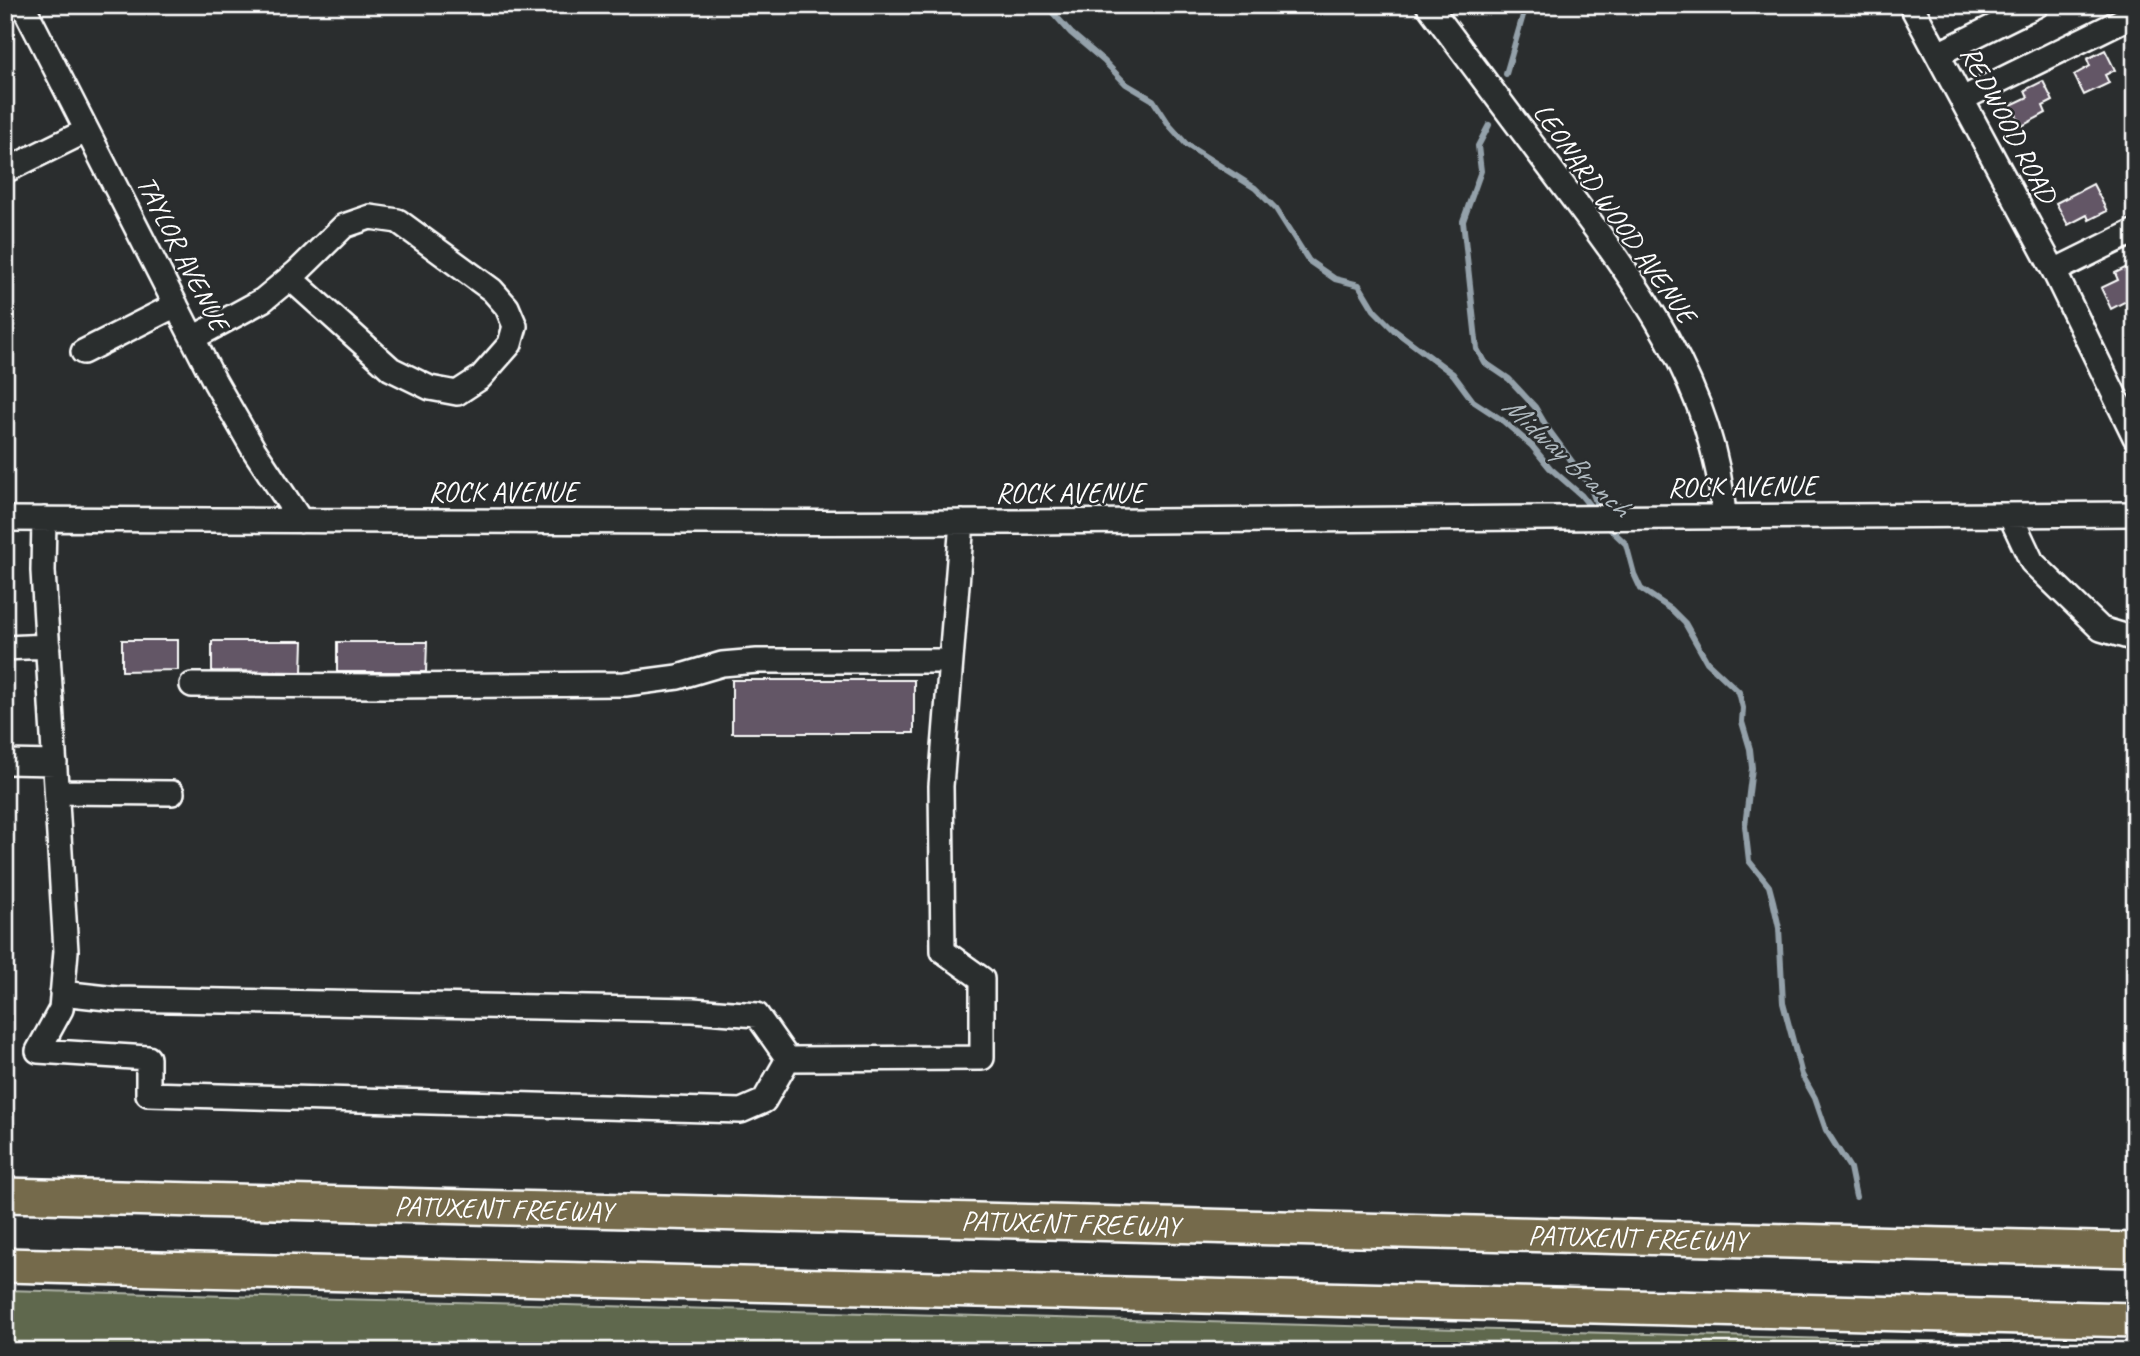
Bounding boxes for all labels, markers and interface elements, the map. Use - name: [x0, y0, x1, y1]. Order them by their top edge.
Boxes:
- street label: REDWOOD ROAD: [1953, 40, 2066, 211]
- street label: LEONARD WOOD AVENUE: [1526, 96, 1706, 333]
- street label: TAYLOR AVENUE: [129, 170, 239, 339]
- water label: Midway Branch: [1495, 387, 1641, 526]
- street label: ROCK AVENUE: [1667, 467, 1820, 505]
- street label: ROCK AVENUE: [429, 474, 581, 509]
- street label: ROCK AVENUE: [996, 475, 1148, 510]
- street label: PATUXENT FREEWAY: [394, 1188, 618, 1228]
- street label: PATUXENT FREEWAY: [961, 1202, 1184, 1243]
- street label: PATUXENT FREEWAY: [1528, 1217, 1751, 1258]

